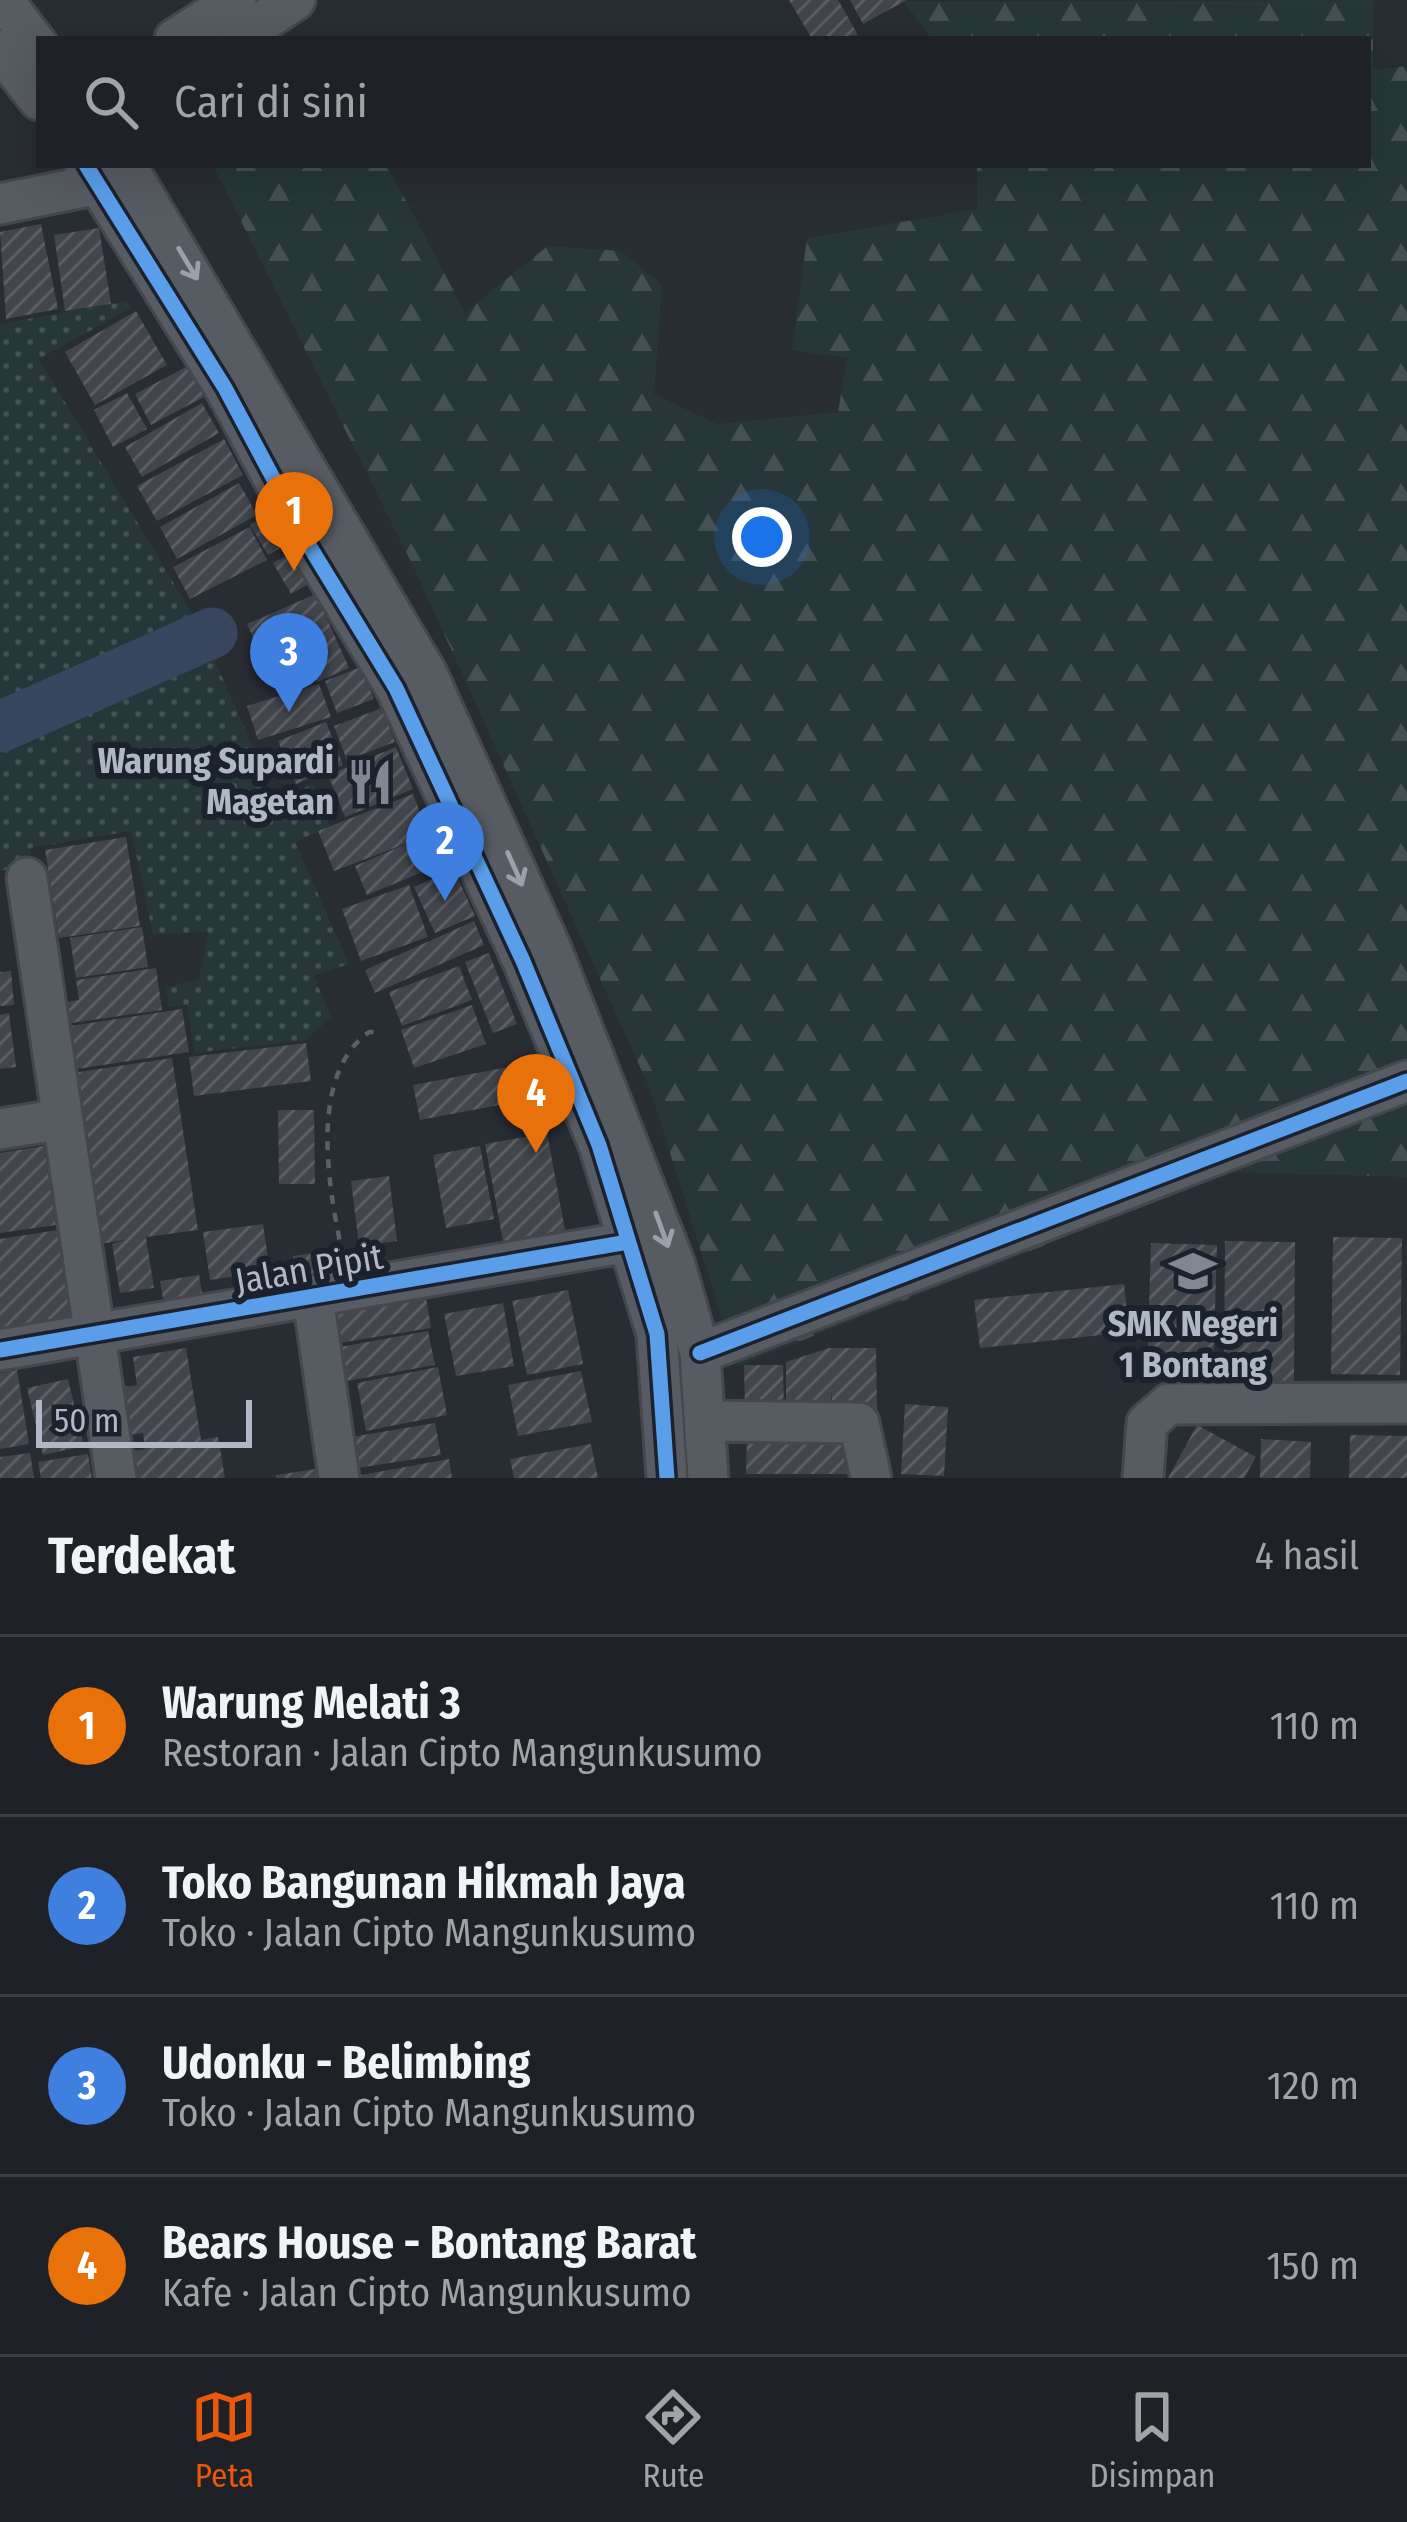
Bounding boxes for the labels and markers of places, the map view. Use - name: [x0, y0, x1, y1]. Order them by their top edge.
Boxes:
- pin: 1: [255, 472, 333, 571]
- pin: 3: [250, 613, 328, 712]
- place label: Warung Supardi Magetan: [98, 739, 334, 824]
- restaurant icon: Warung Supardi Magetan: [345, 757, 395, 807]
- pin: 2: [406, 802, 484, 901]
- pin: 4: [497, 1054, 575, 1153]
- school or university icon: SMK Negeri 1 Bontang: [1168, 1246, 1218, 1296]
- place label: SMK Negeri 1 Bontang: [1108, 1302, 1278, 1387]

